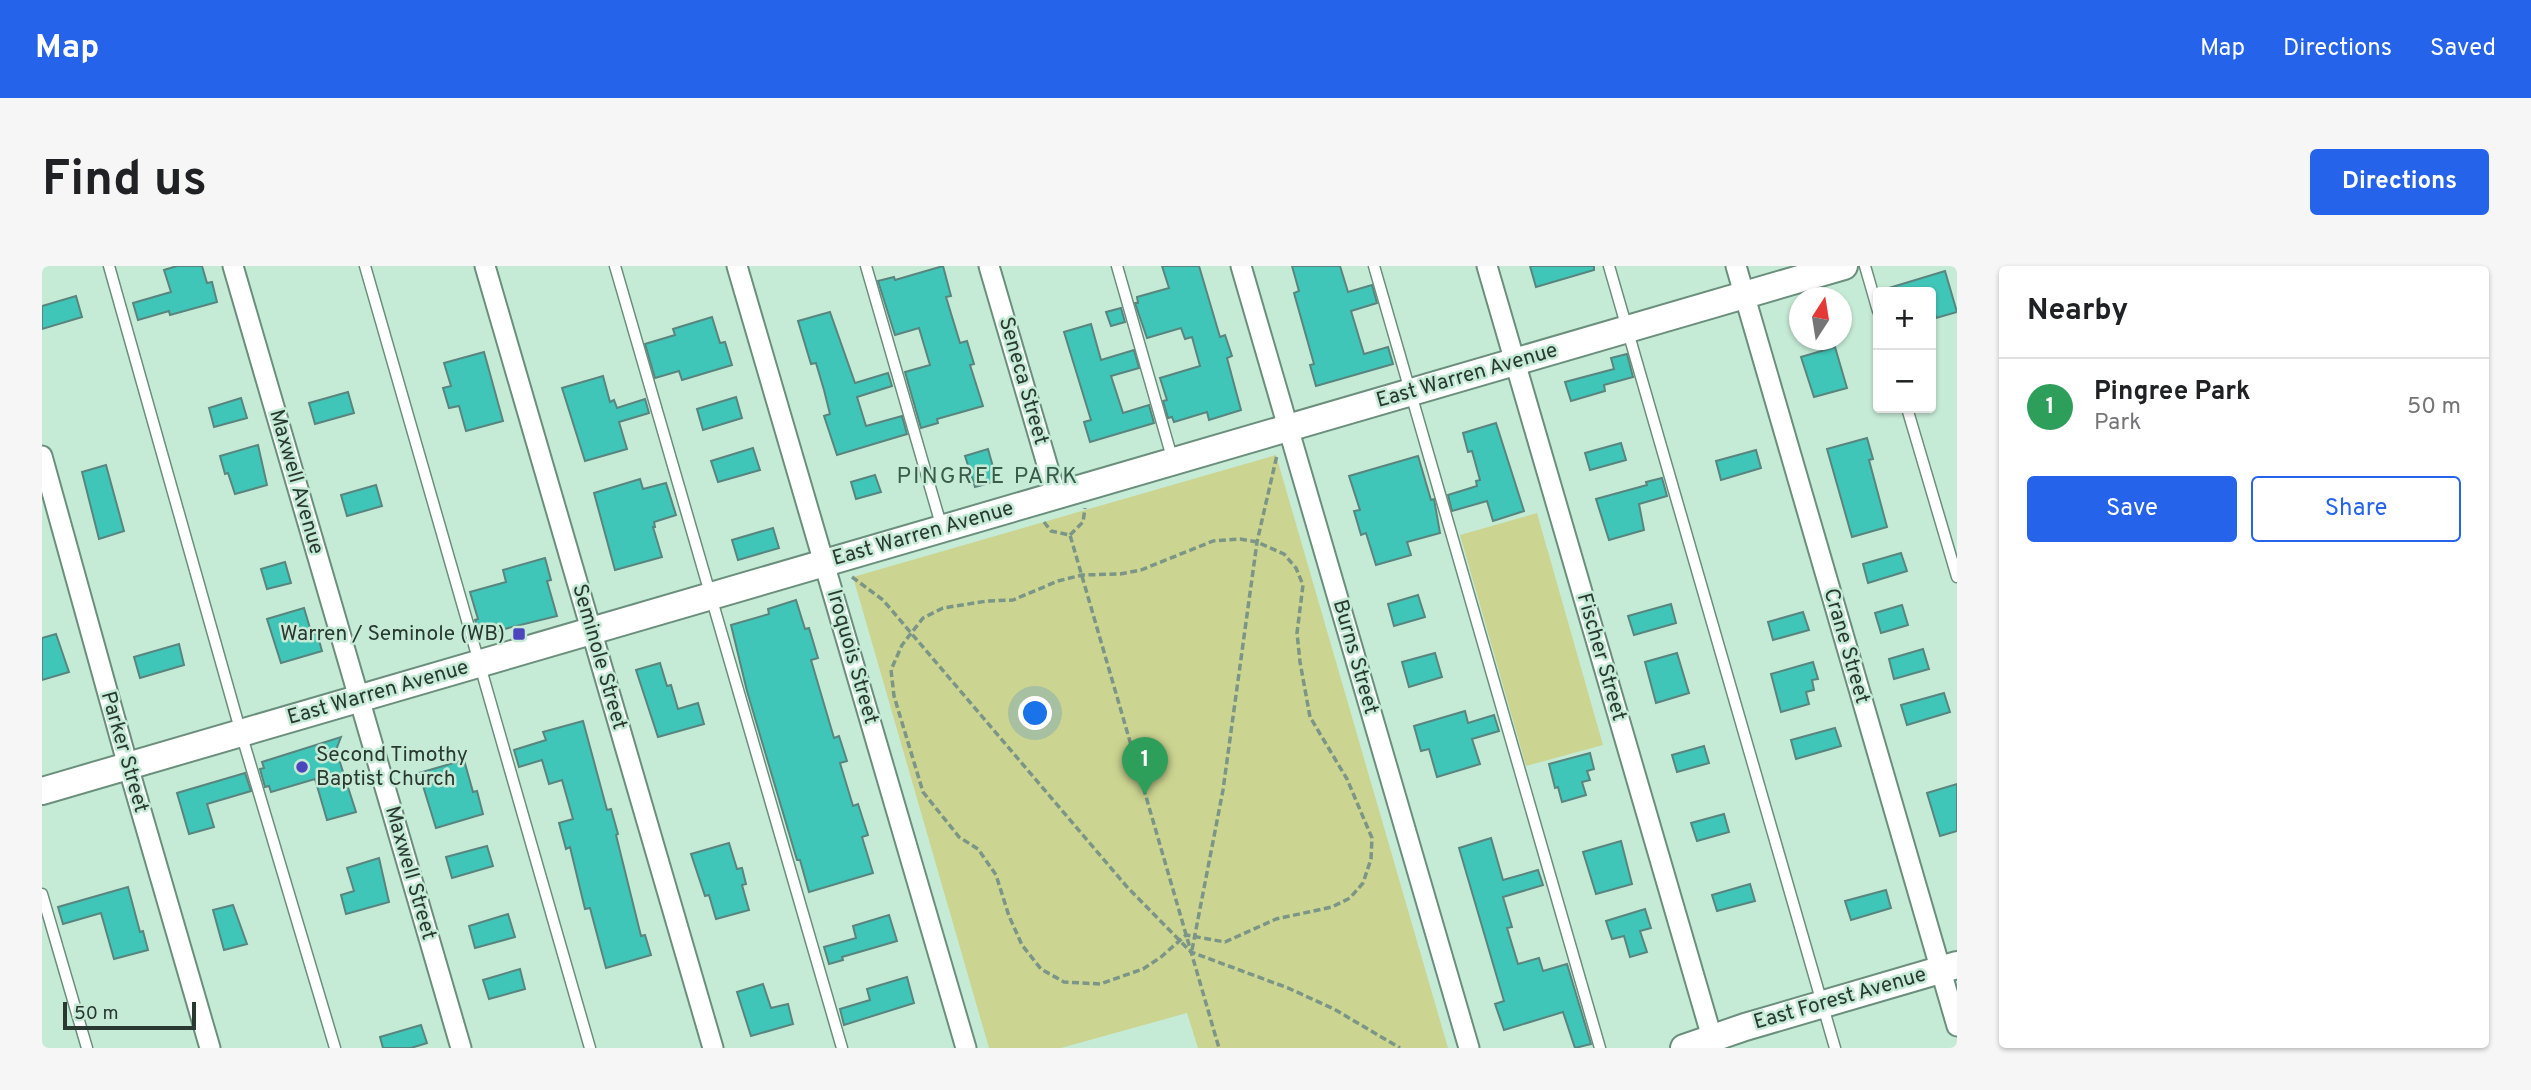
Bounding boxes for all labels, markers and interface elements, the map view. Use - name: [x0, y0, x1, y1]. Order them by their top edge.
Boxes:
- text: Map: [35, 28, 99, 70]
- text: Map: [2200, 34, 2245, 64]
- text: Directions: [2283, 34, 2392, 64]
- text: Saved: [2430, 34, 2496, 64]
- button: Directions: [2310, 149, 2489, 215]
- text: Find us: [42, 151, 207, 213]
- north arrow: [1789, 287, 1852, 350]
- map controls: [1873, 287, 1936, 413]
- button: +: [1873, 287, 1936, 350]
- text: Nearby: [2027, 293, 2128, 330]
- street label: Seneca Street: [992, 314, 1054, 448]
- street label: East Warren Avenue: [1373, 337, 1561, 415]
- button: −: [1873, 350, 1936, 413]
- text: Pingree Park: [2094, 376, 2251, 409]
- text: 1: [2045, 393, 2055, 422]
- text: 50 m: [2407, 393, 2461, 422]
- street label: Maxwell Avenue: [262, 406, 330, 558]
- text: Park: [2094, 409, 2141, 438]
- district label: PINGREE PARK: [897, 463, 1079, 492]
- button: Save: [2027, 476, 2237, 542]
- button: Share: [2251, 476, 2461, 542]
- street label: East Warren Avenue: [829, 495, 1017, 573]
- street label: Seminole Street: [565, 581, 633, 733]
- street label: Crane Street: [1817, 585, 1875, 707]
- street label: Iroquois Street: [820, 587, 884, 727]
- street label: Fischer Street: [1570, 590, 1632, 724]
- street label: Burns Street: [1326, 596, 1384, 718]
- place label: Warren / Seminole (WB): [280, 621, 505, 648]
- marker: Warren / Seminole (WB): [511, 626, 527, 642]
- street label: East Warren Avenue: [284, 654, 472, 732]
- street label: Parker Street: [94, 688, 154, 816]
- your location: [1018, 696, 1052, 730]
- pin: 1: [1122, 737, 1168, 795]
- place label: Second Timothy Baptist Church: [316, 742, 468, 793]
- marker: Second Timothy Baptist Church: [294, 759, 310, 775]
- street label: Maxwell Street: [378, 803, 442, 943]
- street label: East Forest Avenue: [1751, 961, 1929, 1037]
- scale bar: [63, 999, 196, 1031]
- text: 50 m: [74, 1002, 119, 1026]

